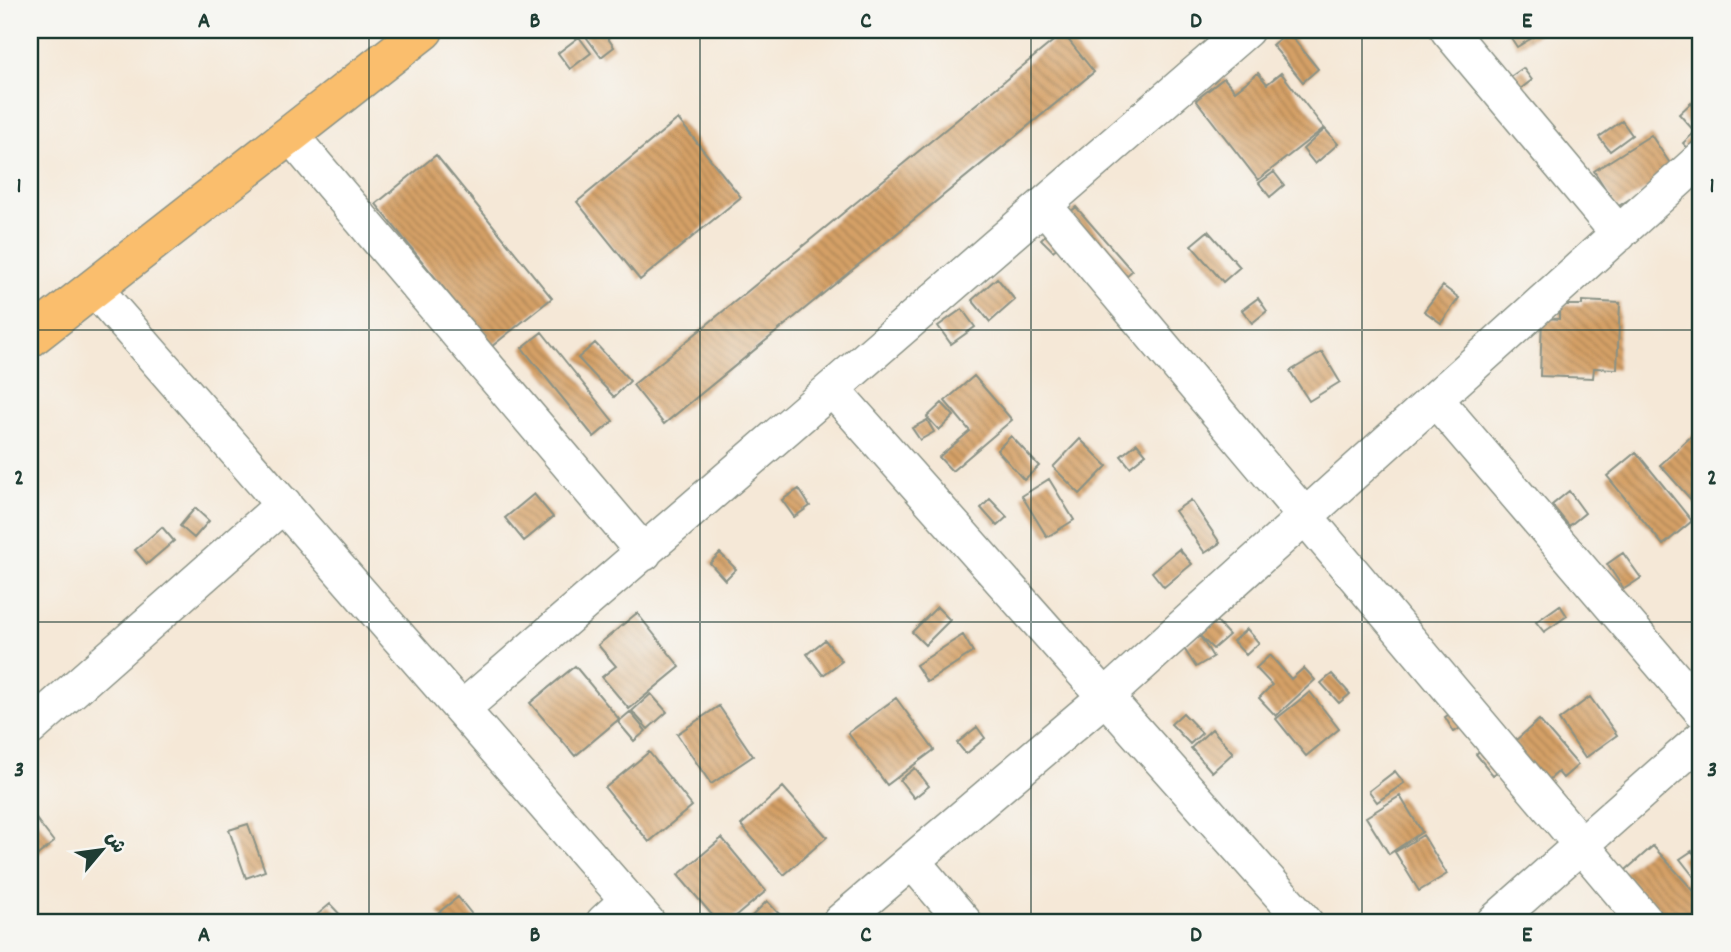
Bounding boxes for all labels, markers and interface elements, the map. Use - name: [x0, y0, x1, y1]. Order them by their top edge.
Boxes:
- text: A: [198, 6, 210, 39]
- text: B: [530, 6, 541, 39]
- text: C: [860, 6, 872, 39]
- text: D: [1190, 6, 1202, 39]
- text: E: [1522, 6, 1533, 39]
- text: 1: [16, 171, 22, 204]
- text: 1: [1709, 171, 1715, 204]
- text: 2: [14, 463, 24, 496]
- text: 2: [1707, 463, 1717, 496]
- text: 3: [14, 755, 24, 788]
- text: 3: [1707, 755, 1717, 788]
- north arrow: [66, 816, 136, 886]
- text: ش: [97, 828, 131, 859]
- text: A: [198, 920, 210, 952]
- text: B: [530, 920, 541, 952]
- text: C: [860, 920, 872, 952]
- text: D: [1190, 920, 1202, 952]
- text: E: [1522, 920, 1533, 952]

